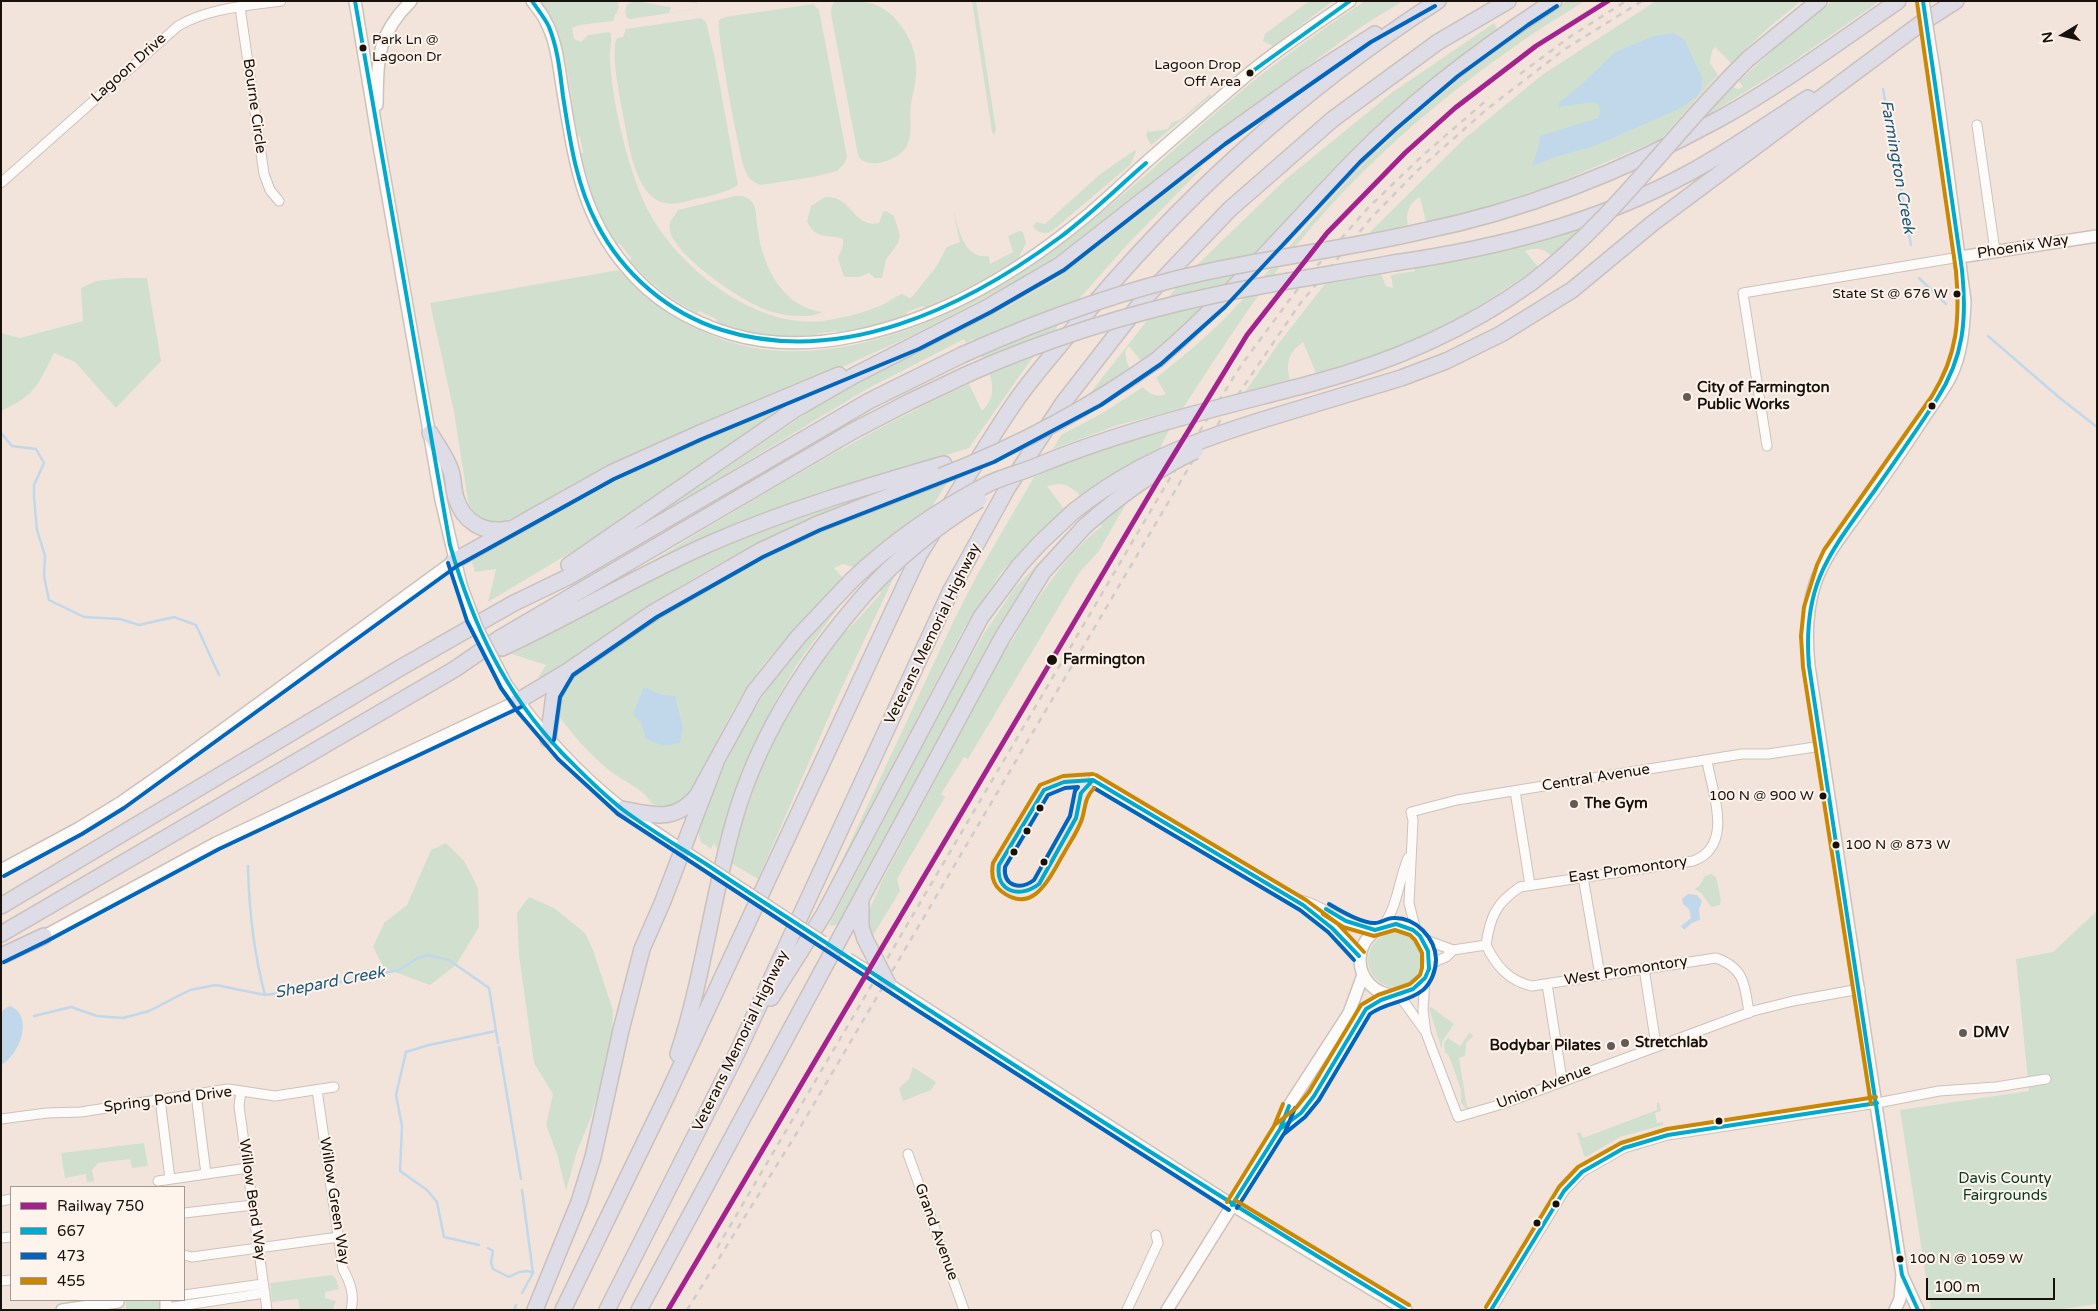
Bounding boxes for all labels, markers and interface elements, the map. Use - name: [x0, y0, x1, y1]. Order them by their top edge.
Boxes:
- north arrow: [2038, 10, 2088, 60]
- street label: Lagoon Drive: [88, 30, 170, 106]
- text: N: [2038, 31, 2057, 44]
- place label: Park Ln @ Lagoon Dr: [372, 32, 442, 64]
- marker: Park Ln @ Lagoon Dr: [358, 43, 368, 53]
- street label: Bourne Circle: [238, 57, 270, 155]
- place label: Lagoon Drop Off Area: [1154, 57, 1241, 90]
- marker: Lagoon Drop Off Area: [1245, 68, 1255, 78]
- water label: Farmington Creek: [1876, 99, 1918, 235]
- street label: Phoenix Way: [1976, 231, 2070, 263]
- place label: State St @ 676 W: [1832, 286, 1948, 302]
- marker: State St @ 676 W: [1952, 289, 1962, 299]
- place label: City of Farmington Public Works: [1697, 379, 1830, 414]
- marker: City of Farmington Public Works: [1681, 391, 1693, 403]
- unlabelled marker: [1927, 401, 1937, 411]
- street label: Veterans Memorial Highway: [881, 540, 985, 728]
- place label: Farmington: [1063, 651, 1145, 669]
- marker: Farmington: [1045, 653, 1059, 667]
- street label: Central Avenue: [1541, 761, 1651, 795]
- place label: 100 N @ 900 W: [1709, 788, 1814, 804]
- marker: 100 N @ 900 W: [1818, 791, 1828, 801]
- place label: The Gym: [1584, 795, 1648, 813]
- marker: The Gym: [1568, 798, 1580, 810]
- unlabelled marker: [1035, 803, 1045, 813]
- unlabelled marker: [1022, 826, 1032, 836]
- place label: 100 N @ 873 W: [1845, 837, 1950, 853]
- marker: 100 N @ 873 W: [1831, 840, 1841, 850]
- unlabelled marker: [1009, 847, 1019, 857]
- street label: East Promontory: [1568, 853, 1688, 887]
- unlabelled marker: [1039, 857, 1049, 867]
- street label: Veterans Memorial Highway: [689, 947, 793, 1135]
- street label: West Promontory: [1563, 952, 1689, 990]
- water label: Shepard Creek: [273, 963, 387, 1003]
- place label: DMV: [1973, 1024, 2009, 1042]
- marker: DMV: [1957, 1027, 1969, 1039]
- place label: Stretchlab: [1635, 1034, 1708, 1052]
- place label: Bodybar Pilates: [1490, 1037, 1601, 1055]
- marker: Stretchlab: [1619, 1037, 1631, 1049]
- marker: Bodybar Pilates: [1605, 1040, 1617, 1052]
- street label: Union Avenue: [1494, 1061, 1594, 1113]
- street label: Spring Pond Drive: [103, 1083, 233, 1117]
- unlabelled marker: [1714, 1116, 1724, 1126]
- street label: Willow Green Way: [315, 1136, 353, 1266]
- street label: Willow Bend Way: [235, 1138, 269, 1262]
- park label: Davis County Fairgrounds: [1958, 1170, 2052, 1205]
- street label: Grand Avenue: [910, 1181, 962, 1283]
- legend: [10, 1186, 185, 1301]
- text: Railway 750: [57, 1197, 144, 1215]
- unlabelled marker: [1551, 1199, 1561, 1209]
- unlabelled marker: [1532, 1218, 1542, 1228]
- text: 667: [57, 1222, 85, 1240]
- text: 473: [57, 1247, 85, 1265]
- place label: 100 N @ 1059 W: [1909, 1251, 2023, 1267]
- marker: 100 N @ 1059 W: [1895, 1254, 1905, 1264]
- scale bar: [1928, 1268, 2057, 1300]
- text: 455: [57, 1272, 85, 1290]
- text: 100 m: [1934, 1278, 1980, 1296]

